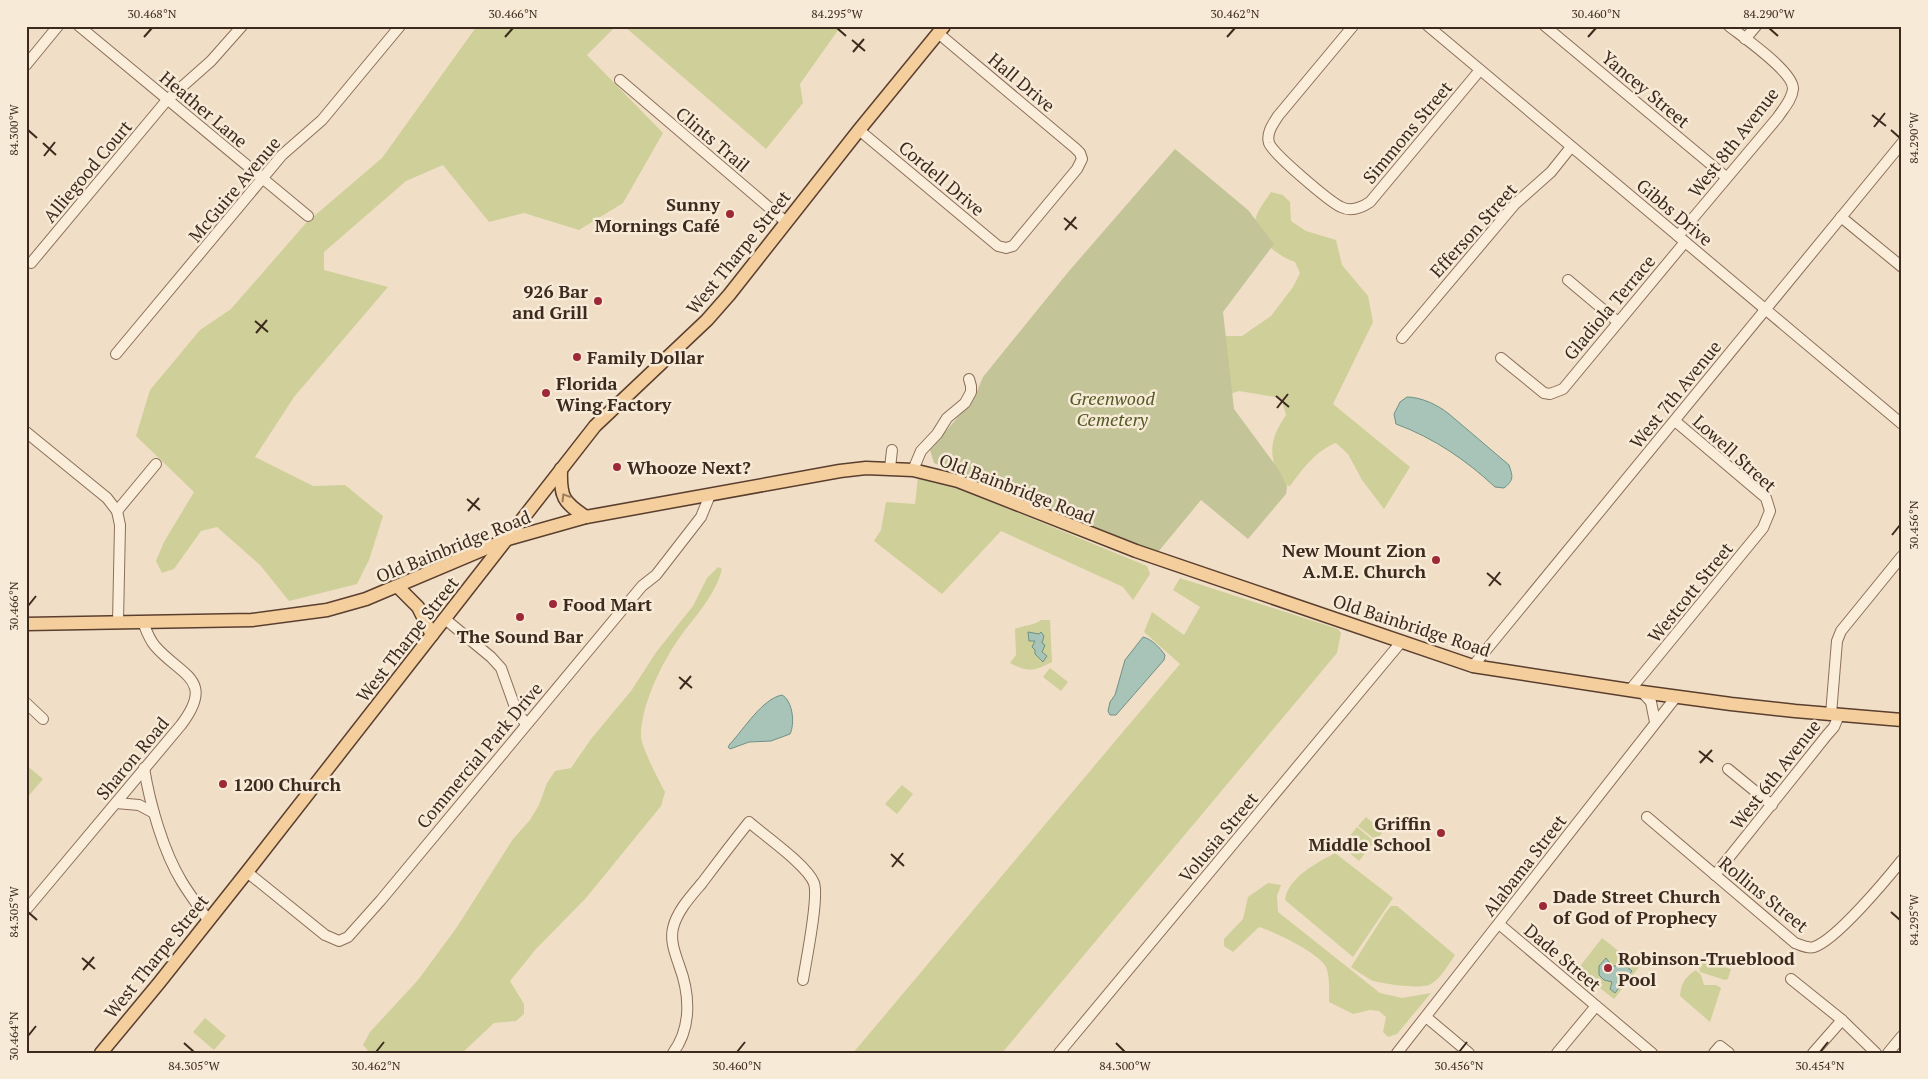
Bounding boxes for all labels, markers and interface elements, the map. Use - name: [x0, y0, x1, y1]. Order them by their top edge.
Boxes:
- text: 30.468°N: [127, 6, 177, 21]
- text: 30.466°N: [488, 6, 538, 21]
- text: 84.295°W: [811, 6, 864, 21]
- text: 30.462°N: [1210, 6, 1260, 21]
- text: 30.460°N: [1571, 6, 1621, 21]
- text: 84.290°W: [1743, 6, 1796, 21]
- street label: Yancey Street: [1597, 45, 1695, 133]
- street label: Hall Drive: [984, 47, 1060, 117]
- street label: Heather Lane: [155, 65, 253, 153]
- street label: Simmons Street: [1357, 75, 1457, 188]
- street label: West 8th Avenue: [1682, 82, 1784, 202]
- street label: Clints Trail: [671, 101, 755, 177]
- text: 84.300°W: [6, 103, 21, 156]
- text: 84.290°W: [1906, 111, 1921, 164]
- street label: Alliegood Court: [37, 115, 137, 227]
- street label: McGuire Avenue: [183, 131, 285, 247]
- street label: Cordell Drive: [894, 135, 990, 221]
- street label: Gibbs Drive: [1632, 173, 1718, 251]
- street label: Efferson Street: [1424, 177, 1522, 282]
- street label: West Tharpe Street: [681, 185, 796, 319]
- place label: Sunny Mornings Café: [595, 192, 720, 237]
- marker: Sunny Mornings Café: [724, 208, 736, 220]
- street label: Gladiola Terrace: [1558, 249, 1660, 365]
- place label: 926 Bar and Grill: [512, 279, 588, 324]
- marker: 926 Bar and Grill: [592, 295, 604, 307]
- street label: West 7th Avenue: [1624, 335, 1726, 453]
- place label: Family Dollar: [587, 345, 704, 369]
- marker: Family Dollar: [571, 351, 583, 363]
- place label: Florida Wing Factory: [556, 371, 672, 416]
- park label: Greenwood Cemetery: [1069, 386, 1155, 431]
- marker: Florida Wing Factory: [540, 387, 552, 399]
- street label: Lowell Street: [1688, 409, 1782, 497]
- street label: Old Bainbridge Road: [936, 447, 1098, 529]
- place label: Whooze Next?: [627, 455, 751, 479]
- marker: Whooze Next?: [611, 461, 623, 473]
- one-way arrow: [561, 494, 571, 503]
- text: 30.456°N: [1906, 500, 1921, 550]
- street label: Old Bainbridge Road: [372, 504, 534, 588]
- street label: Westcott Street: [1642, 537, 1738, 647]
- place label: New Mount Zion A.M.E. Church: [1282, 538, 1426, 583]
- marker: New Mount Zion A.M.E. Church: [1430, 554, 1442, 566]
- street label: West Tharpe Street: [350, 571, 464, 707]
- text: 30.466°N: [6, 581, 21, 631]
- street label: Old Bainbridge Road: [1330, 588, 1494, 662]
- place label: Food Mart: [563, 592, 652, 616]
- marker: Food Mart: [547, 598, 559, 610]
- marker: The Sound Bar: [514, 611, 526, 623]
- place label: The Sound Bar: [457, 624, 584, 648]
- street label: Commercial Park Drive: [411, 677, 547, 833]
- street label: Sharon Road: [90, 711, 174, 805]
- street label: West 6th Avenue: [1724, 714, 1826, 834]
- place label: 1200 Church: [233, 772, 341, 796]
- marker: 1200 Church: [217, 778, 229, 790]
- street label: Volusia Street: [1173, 786, 1263, 887]
- street label: Alabama Street: [1477, 809, 1571, 921]
- place label: Griffin Middle School: [1309, 811, 1431, 856]
- marker: Griffin Middle School: [1435, 827, 1447, 839]
- street label: Rollins Street: [1714, 851, 1814, 938]
- place label: Dade Street Church of God of Prophecy: [1553, 884, 1721, 929]
- text: 84.305°W: [6, 885, 21, 938]
- street label: West Tharpe Street: [99, 889, 214, 1023]
- text: 84.295°W: [1906, 893, 1921, 946]
- marker: Dade Street Church of God of Prophecy: [1537, 900, 1549, 912]
- street label: Dade Street: [1520, 918, 1607, 996]
- place label: Robinson-Trueblood Pool: [1618, 946, 1795, 991]
- marker: Robinson-Trueblood Pool: [1602, 962, 1614, 974]
- text: 30.464°N: [6, 1011, 21, 1061]
- text: 84.305°W: [168, 1058, 221, 1073]
- text: 30.462°N: [351, 1058, 401, 1073]
- text: 30.460°N: [712, 1058, 762, 1073]
- text: 84.300°W: [1099, 1058, 1152, 1073]
- text: 30.456°N: [1434, 1058, 1484, 1073]
- text: 30.454°N: [1795, 1058, 1845, 1073]

